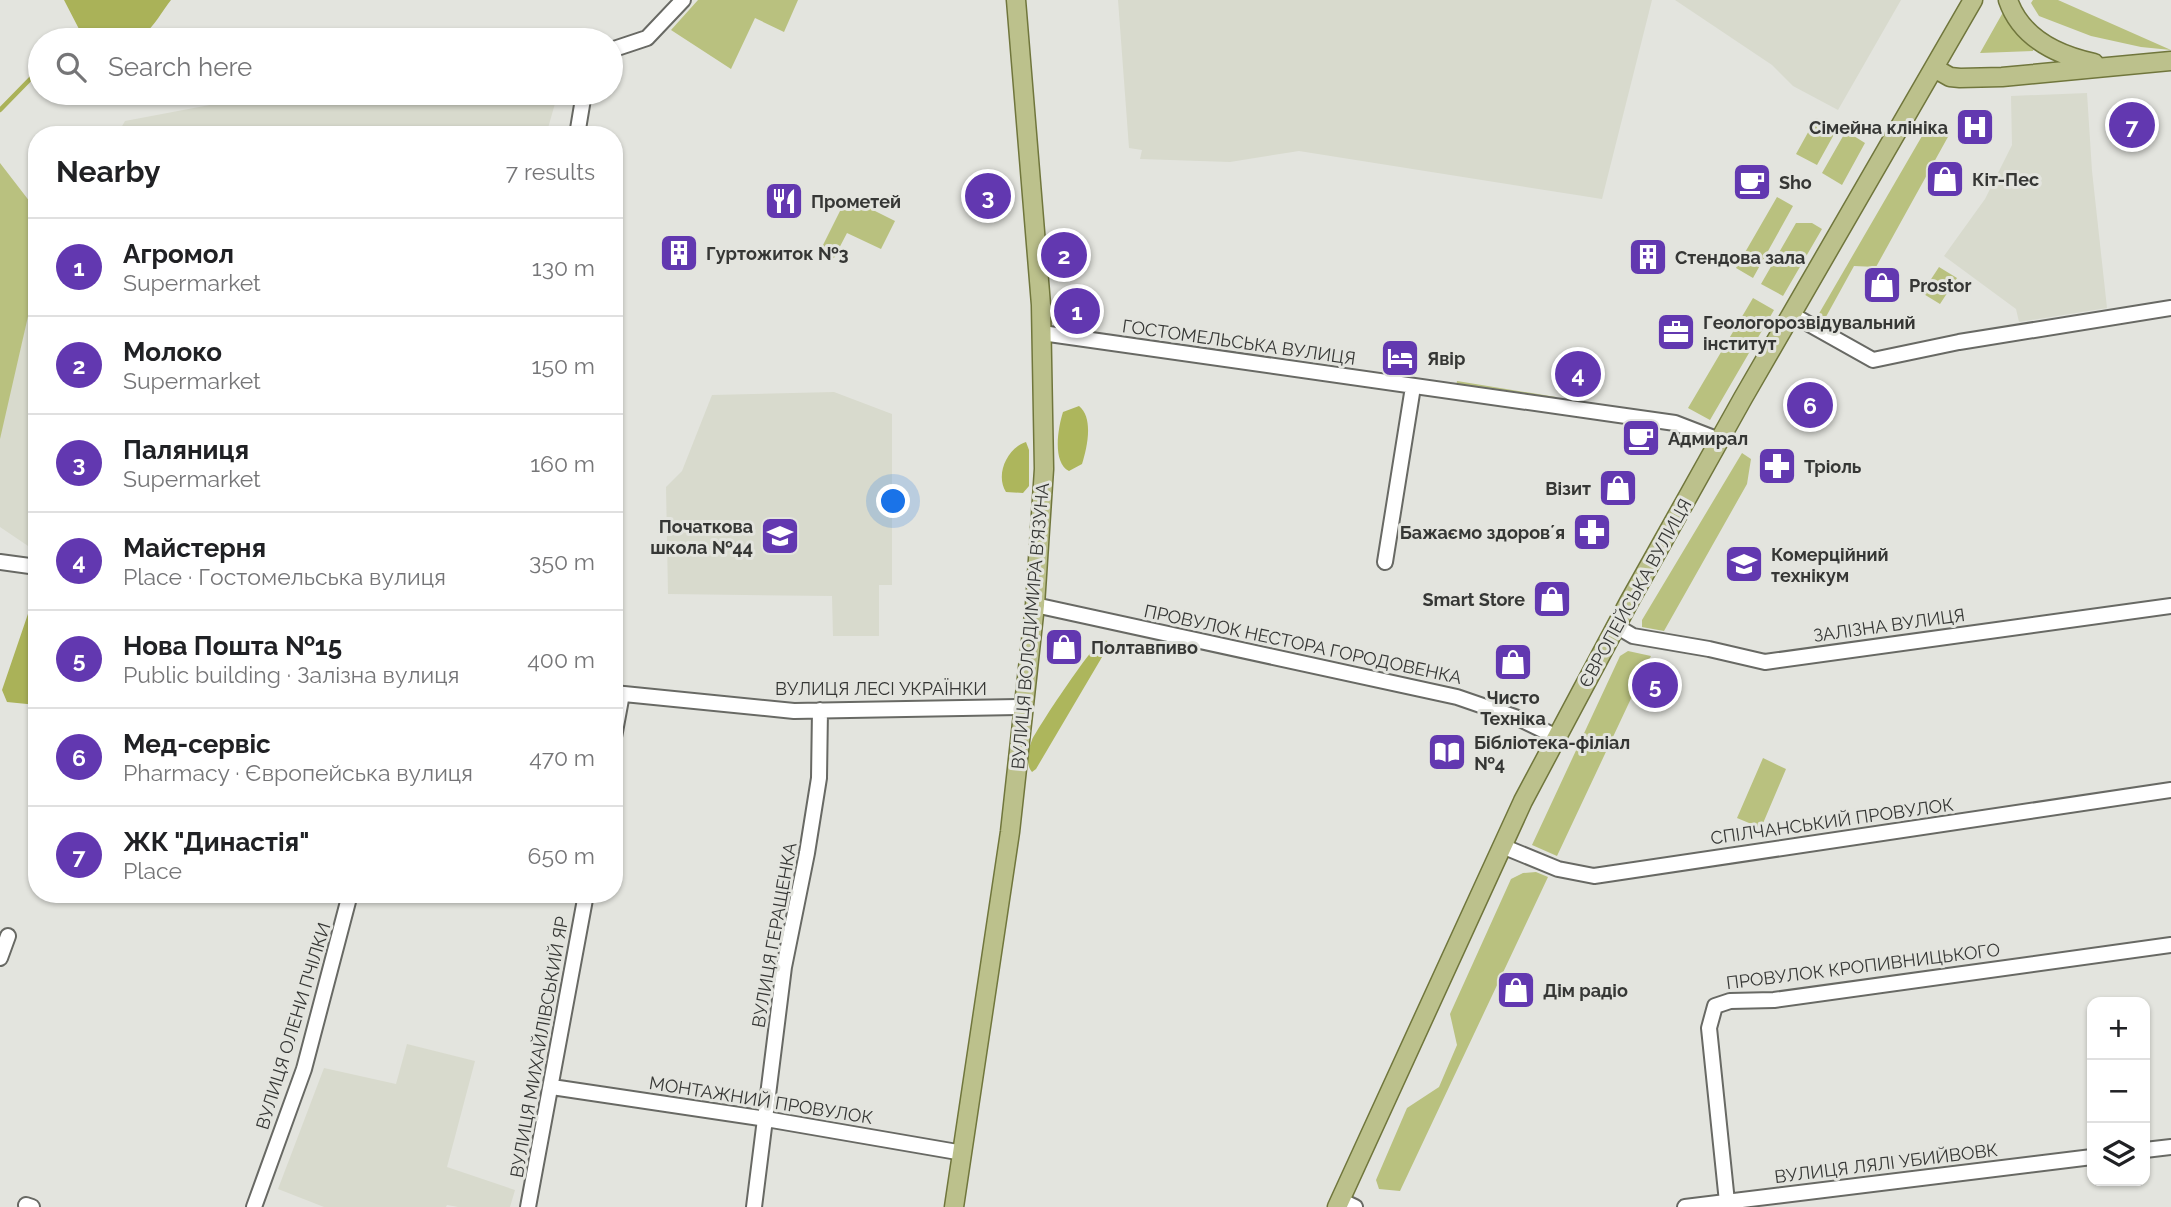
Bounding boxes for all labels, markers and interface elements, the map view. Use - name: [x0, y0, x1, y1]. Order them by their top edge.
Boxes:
- search box: [28, 28, 623, 105]
- icon: search: [52, 48, 90, 86]
- text: Search here: [108, 52, 252, 82]
- pin: 7: [2109, 99, 2155, 151]
- hospital icon: Сімейна клініка: [1954, 106, 1996, 148]
- place label: Сімейна клініка: [1809, 117, 1948, 138]
- text: Nearby: [56, 154, 160, 189]
- text: 7 results: [506, 158, 595, 185]
- shop icon: Кіт-Пес: [1924, 158, 1966, 200]
- cafe icon: Sho: [1731, 161, 1773, 203]
- place label: Кіт-Пес: [1972, 169, 2039, 190]
- pin: 3: [965, 170, 1011, 222]
- place label: Sho: [1779, 172, 1812, 193]
- restaurant icon: Прометей: [763, 180, 805, 222]
- place label: Прометей: [811, 191, 901, 212]
- pin: 2: [1041, 229, 1087, 281]
- building icon: Гуртожиток №3: [658, 232, 700, 274]
- building icon: Стендова зала: [1627, 236, 1669, 278]
- text: Агромол: [123, 239, 234, 269]
- place label: Гуртожиток №3: [706, 243, 849, 264]
- place label: Стендова зала: [1675, 247, 1805, 268]
- text: 1: [73, 254, 85, 281]
- text: 130 m: [532, 254, 595, 281]
- shop icon: Prostor: [1861, 264, 1903, 306]
- text: Supermarket: [123, 269, 261, 296]
- place label: Prostor: [1909, 275, 1972, 296]
- pin: 1: [1054, 285, 1100, 337]
- office icon: Геологорозвідувальний інститут: [1655, 311, 1697, 353]
- place label: Геологорозвідувальний інститут: [1703, 312, 1916, 354]
- street label: ГОСТОМЕЛЬСЬКА ВУЛИЦЯ: [1121, 315, 1357, 369]
- text: Молоко: [123, 337, 222, 367]
- hotel icon: Явір: [1379, 337, 1421, 379]
- place label: Явір: [1427, 348, 1465, 369]
- pin: 4: [1555, 348, 1601, 400]
- text: 2: [73, 352, 85, 379]
- text: 150 m: [532, 352, 595, 379]
- text: Supermarket: [123, 367, 261, 394]
- pin: 6: [1787, 379, 1833, 431]
- cafe icon: Адмирал: [1620, 417, 1662, 459]
- place label: Адмирал: [1668, 428, 1748, 449]
- text: Паляниця: [123, 435, 249, 465]
- pharmacy icon: Тріоль: [1756, 445, 1798, 487]
- text: 3: [73, 450, 85, 477]
- text: 160 m: [530, 450, 595, 477]
- place label: Тріоль: [1804, 456, 1862, 477]
- text: Supermarket: [123, 465, 261, 492]
- shop icon: Візит: [1597, 467, 1639, 509]
- place label: Візит: [1545, 478, 1591, 499]
- street label: ВУЛИЦЯ ВОЛОДИМИРА В'ЯЗУНА: [1007, 482, 1053, 770]
- your location: [876, 484, 910, 518]
- street label: ЄВРОПЕЙСЬКА ВУЛИЦЯ: [1574, 495, 1696, 691]
- pharmacy icon: Бажаємо здоровʼя: [1571, 511, 1613, 553]
- school or university icon: Початкова школа №44: [759, 515, 801, 557]
- place label: Початкова школа №44: [650, 516, 753, 558]
- place label: Бажаємо здоровʼя: [1400, 522, 1565, 543]
- text: Майстерня: [123, 533, 266, 563]
- school or university icon: Комерційний технікум: [1723, 543, 1765, 585]
- place label: Комерційний технікум: [1771, 544, 1889, 586]
- text: 4: [72, 548, 86, 575]
- text: 350 m: [529, 548, 595, 575]
- text: Place · Гостомельська вулиця: [123, 563, 446, 590]
- shop icon: Smart Store: [1531, 578, 1573, 620]
- place label: Smart Store: [1423, 589, 1525, 610]
- street label: ПРОВУЛОК НЕСТОРА ГОРОДОВЕНКА: [1142, 600, 1464, 688]
- street label: ЗАЛІЗНА ВУЛИЦЯ: [1812, 604, 1966, 646]
- shop icon: Полтавпиво: [1043, 626, 1085, 668]
- text: Нова Пошта №15: [123, 631, 342, 661]
- place label: Полтавпиво: [1091, 637, 1198, 658]
- shop icon: Чисто Техніка: [1492, 641, 1534, 683]
- text: 5: [73, 646, 85, 673]
- text: 400 m: [527, 646, 595, 673]
- pin: 5: [1632, 659, 1678, 711]
- text: Public building · Залізна вулиця: [123, 661, 459, 688]
- street label: ВУЛИЦЯ ЛЕСІ УКРАЇНКИ: [775, 678, 987, 699]
- place label: Чисто Техніка: [1480, 687, 1546, 729]
- text: Мед-сервіс: [123, 729, 271, 759]
- library icon: Бібліотека-філіал №4: [1426, 731, 1468, 773]
- place label: Бібліотека-філіал №4: [1474, 732, 1630, 774]
- text: 6: [72, 744, 86, 771]
- text: 470 m: [529, 744, 595, 771]
- text: Pharmacy · Європейська вулиця: [123, 759, 473, 786]
- street label: СПІЛЧАНСЬКИЙ ПРОВУЛОК: [1709, 794, 1955, 848]
- text: ЖК "Династія": [123, 827, 309, 857]
- street label: ВУЛИЦЯ ГЕРАЩЕНКА: [747, 841, 801, 1029]
- text: 7: [73, 842, 85, 869]
- text: 650 m: [528, 842, 595, 869]
- text: Place: [123, 857, 182, 884]
- street label: ВУЛИЦЯ МИХАЙЛІВСЬКИЙ ЯР: [506, 915, 572, 1179]
- street label: ВУЛИЦЯ ОЛЕНИ ПЧІЛКИ: [251, 920, 335, 1132]
- street label: ПРОВУЛОК КРОПИВНИЦЬКОГО: [1725, 939, 2001, 993]
- shop icon: Дім радіо: [1495, 969, 1537, 1011]
- place label: Дім радіо: [1543, 980, 1628, 1001]
- map controls: [2087, 997, 2150, 1186]
- button: +: [2087, 997, 2150, 1060]
- button: −: [2087, 1060, 2150, 1123]
- street label: МОНТАЖНИЙ ПРОВУЛОК: [648, 1072, 874, 1128]
- button: layers: [2087, 1123, 2150, 1186]
- street label: ВУЛИЦЯ ЛЯЛІ УБИЙВОВК: [1773, 1139, 1999, 1187]

